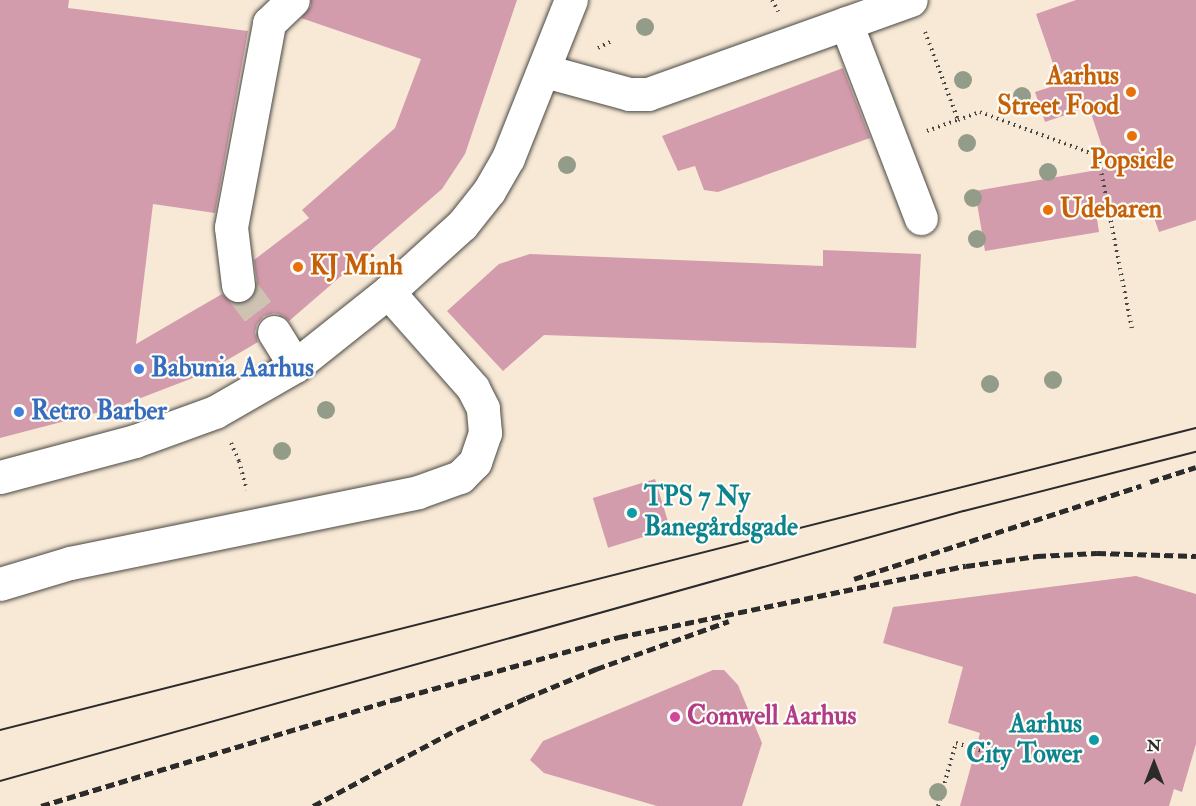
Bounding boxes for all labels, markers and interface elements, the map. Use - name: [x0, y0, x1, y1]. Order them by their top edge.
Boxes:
- place label: Aarhus Street Food: [997, 61, 1119, 122]
- marker: Aarhus Street Food: [1124, 85, 1138, 99]
- marker: Popsicle: [1125, 129, 1139, 143]
- place label: Popsicle: [1090, 145, 1174, 177]
- place label: Udebaren: [1060, 194, 1162, 226]
- marker: Udebaren: [1041, 203, 1055, 217]
- place label: KJ Minh: [310, 251, 403, 283]
- marker: KJ Minh: [291, 260, 305, 274]
- place label: Babunia Aarhus: [151, 353, 314, 385]
- marker: Babunia Aarhus: [132, 362, 146, 376]
- place label: Retro Barber: [31, 396, 167, 428]
- marker: Retro Barber: [12, 405, 26, 419]
- place label: TPS 7 Ny Banegårdsgade: [644, 482, 798, 544]
- marker: TPS 7 Ny Banegårdsgade: [625, 506, 639, 520]
- place label: Comwell Aarhus: [687, 701, 856, 733]
- place label: Aarhus City Tower: [966, 709, 1082, 770]
- marker: Comwell Aarhus: [668, 710, 682, 724]
- marker: Aarhus City Tower: [1087, 733, 1101, 747]
- north arrow: [1124, 734, 1184, 794]
- text: N: [1147, 736, 1161, 756]

